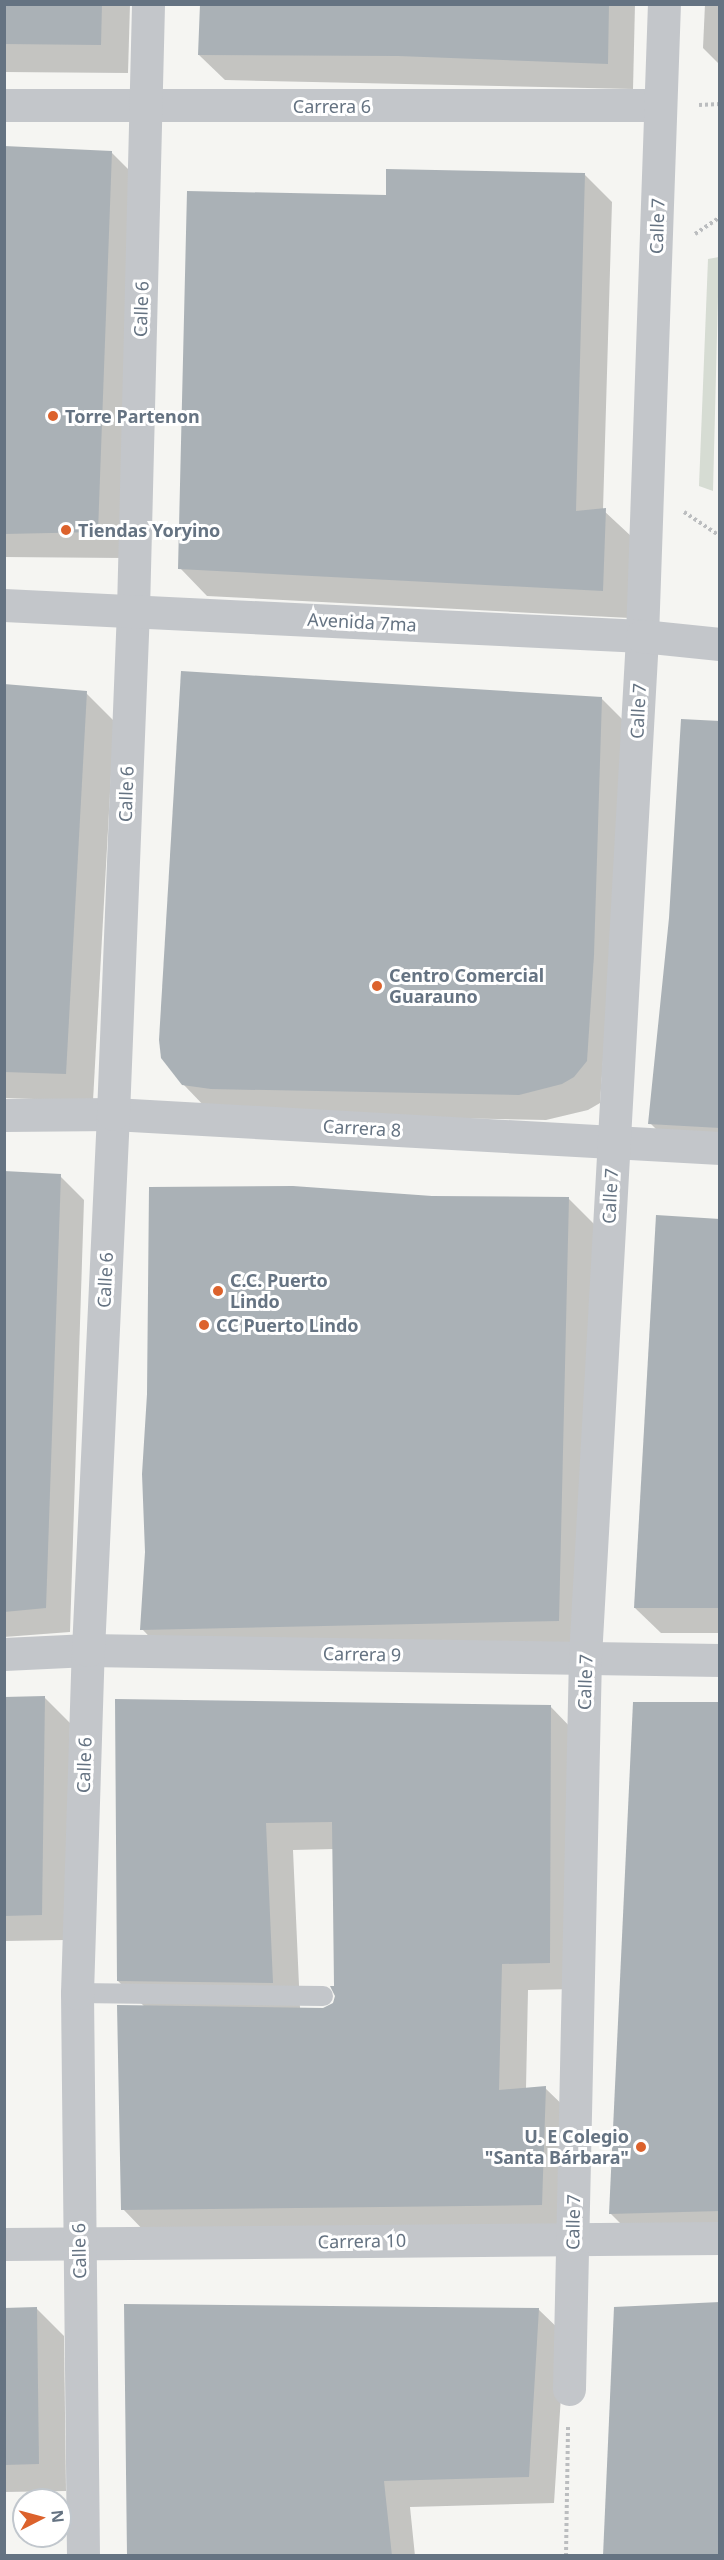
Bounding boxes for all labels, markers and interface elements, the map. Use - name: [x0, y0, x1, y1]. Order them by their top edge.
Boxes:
- street label: Carrera 6: [293, 95, 371, 117]
- street label: Calle 7: [645, 198, 669, 254]
- street label: Calle 6: [129, 281, 153, 337]
- place label: Torre Partenon: [65, 405, 200, 427]
- marker: Torre Partenon: [46, 409, 60, 423]
- place label: Tiendas Yoryino: [78, 519, 220, 541]
- marker: Tiendas Yoryino: [59, 523, 73, 537]
- street label: Avenida 7ma: [307, 608, 417, 636]
- street label: Calle 7: [626, 683, 650, 739]
- street label: Calle 6: [114, 766, 138, 822]
- place label: Centro Comercial Guarauno: [389, 965, 544, 1008]
- marker: Centro Comercial Guarauno: [370, 979, 384, 993]
- street label: Carrera 8: [322, 1115, 402, 1141]
- street label: Calle 7: [598, 1168, 622, 1224]
- street label: Calle 6: [93, 1252, 117, 1308]
- place label: C.C. Puerto Lindo: [230, 1270, 328, 1312]
- marker: C.C. Puerto Lindo: [211, 1284, 225, 1298]
- place label: CC Puerto Lindo: [216, 1314, 359, 1336]
- marker: CC Puerto Lindo: [197, 1318, 211, 1332]
- street label: Carrera 9: [323, 1643, 401, 1665]
- street label: Calle 7: [573, 1654, 597, 1710]
- street label: Calle 6: [72, 1737, 96, 1793]
- place label: U. E Colegio "Santa Bárbara": [485, 2126, 629, 2168]
- marker: U. E Colegio "Santa Bárbara": [634, 2140, 648, 2154]
- street label: Calle 7: [562, 2194, 584, 2250]
- street label: Calle 6: [68, 2223, 90, 2279]
- street label: Carrera 10: [318, 2229, 406, 2253]
- north arrow: [12, 2488, 72, 2548]
- text: N: [46, 2509, 70, 2524]

